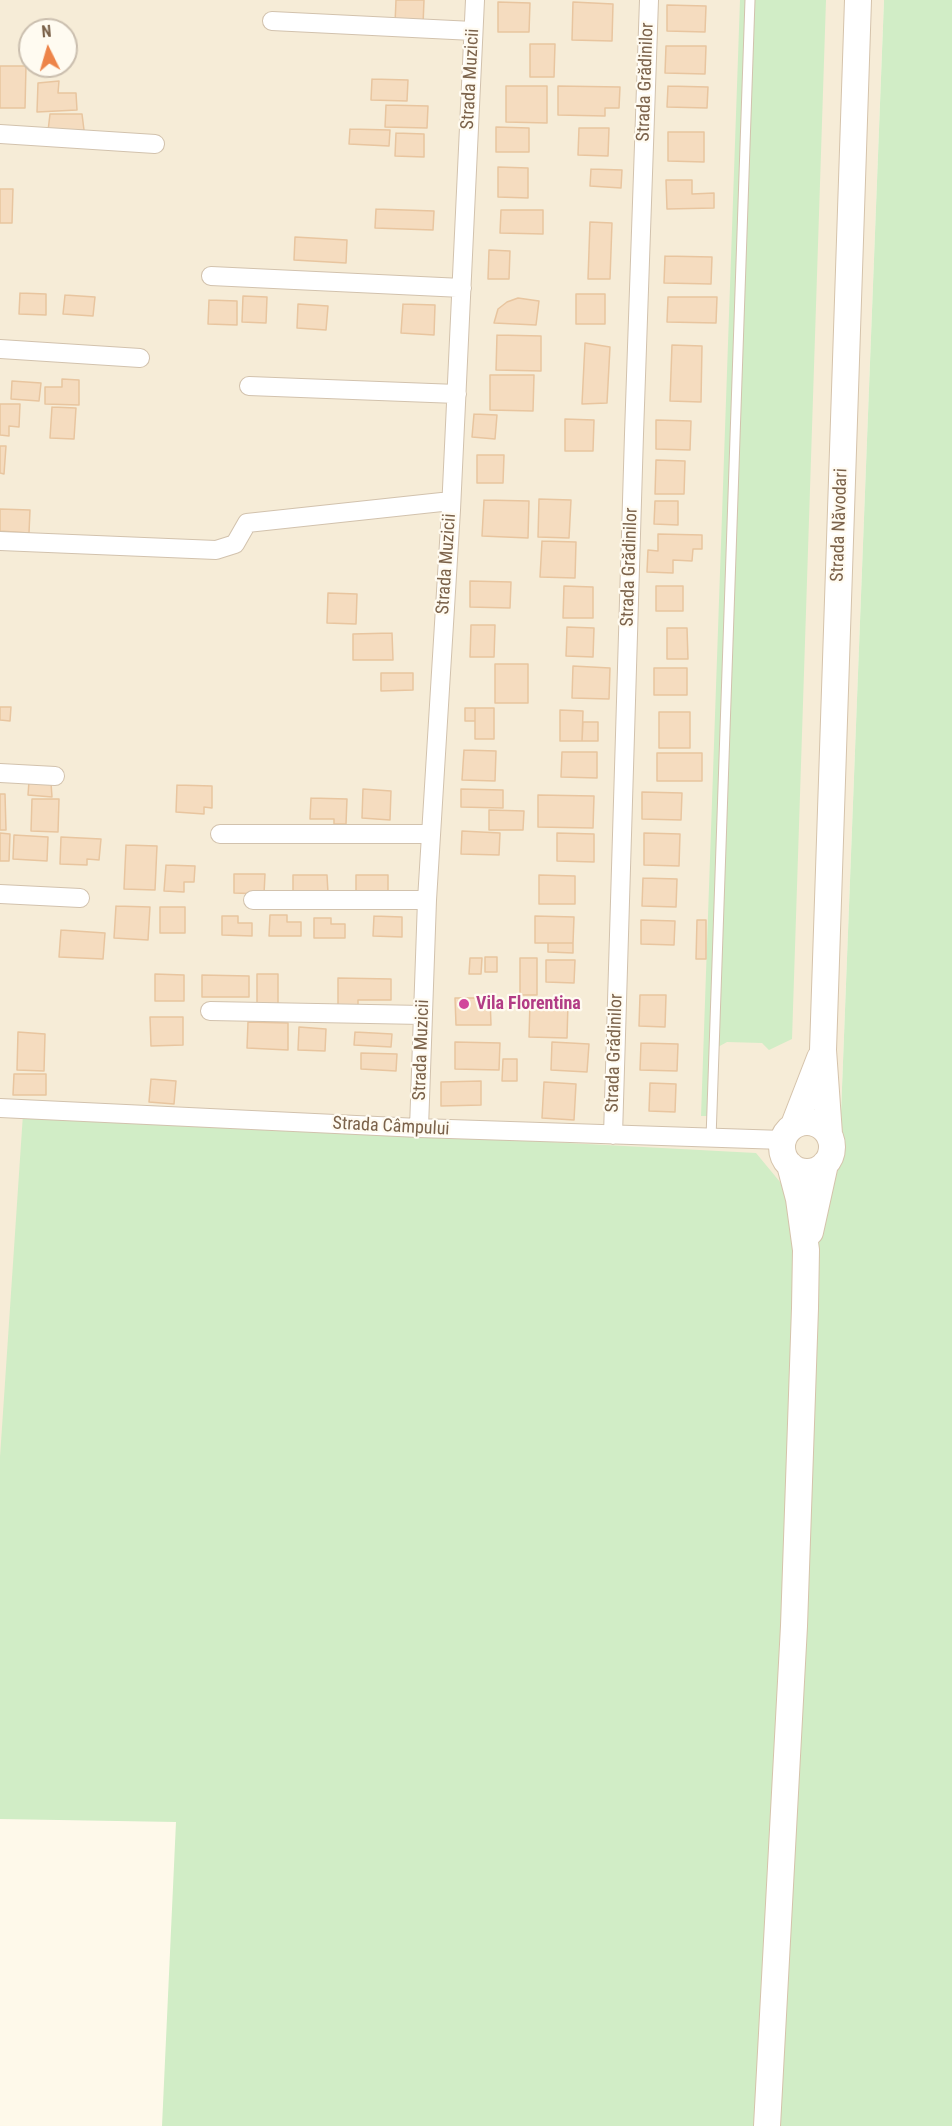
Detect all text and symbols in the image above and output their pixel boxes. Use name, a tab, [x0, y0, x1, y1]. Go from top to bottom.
north arrow	[18, 18, 78, 78]
text: N	[41, 22, 52, 41]
street label: Strada Grădinilor	[633, 22, 659, 142]
street label: Strada Muzicii	[458, 28, 484, 130]
street label: Strada Năvodari	[827, 468, 853, 582]
street label: Strada Grădinilor	[617, 507, 643, 627]
street label: Strada Muzicii	[433, 513, 461, 615]
place label: Vila Florentina	[476, 993, 581, 1015]
street label: Strada Grădinilor	[602, 993, 628, 1113]
marker: Vila Florentina	[457, 997, 471, 1011]
street label: Strada Muzicii	[409, 999, 435, 1101]
street label: Strada Câmpului	[332, 1113, 450, 1141]

